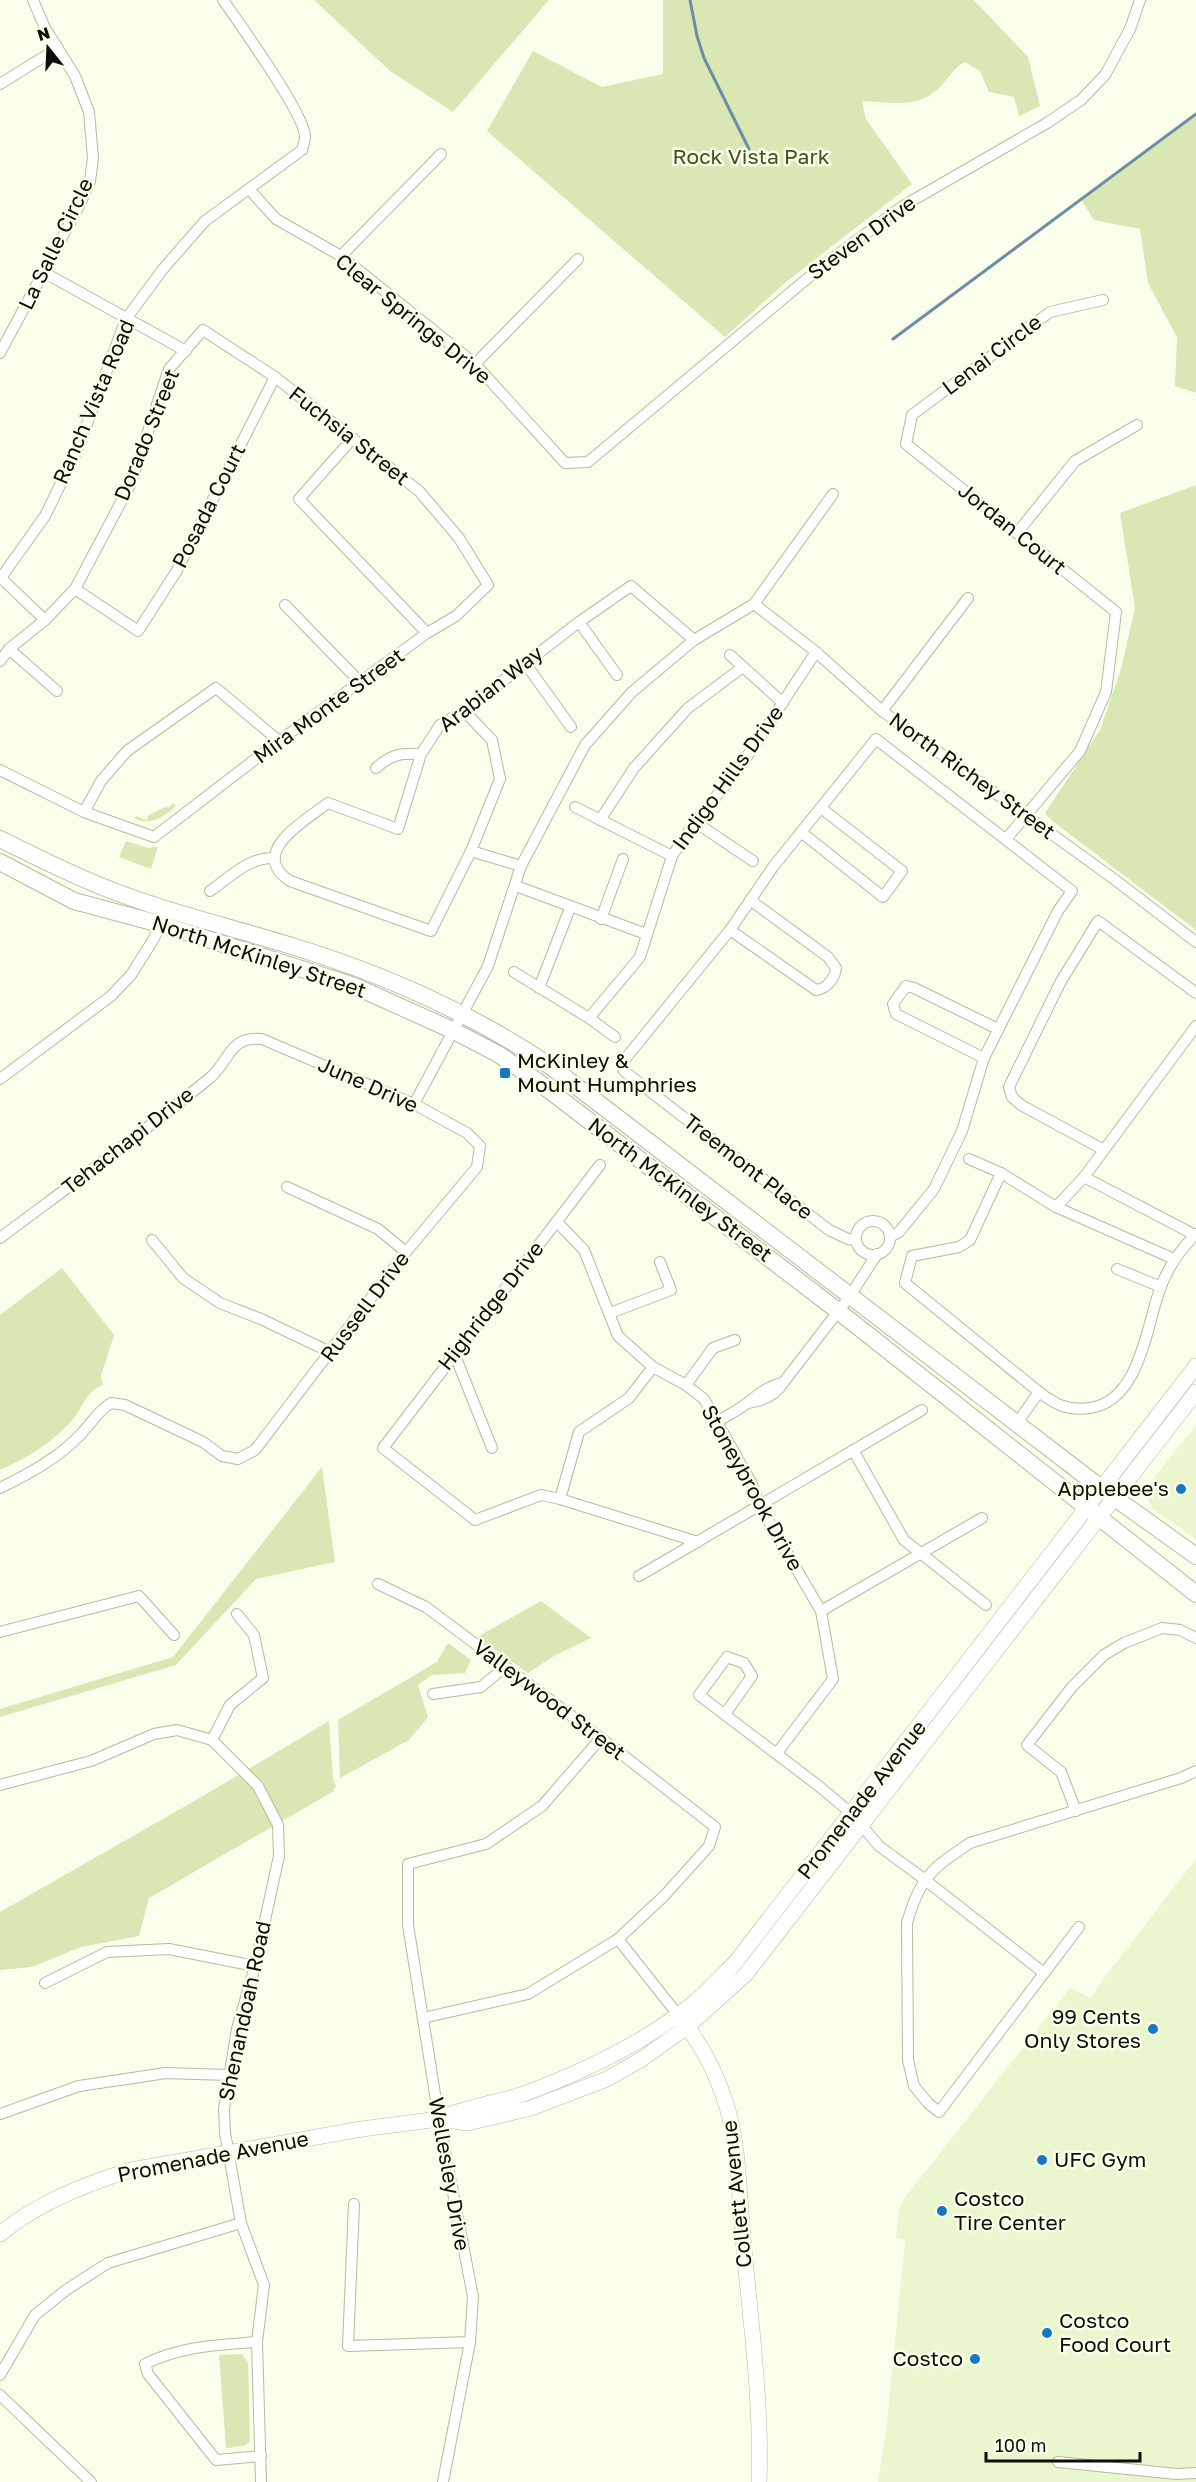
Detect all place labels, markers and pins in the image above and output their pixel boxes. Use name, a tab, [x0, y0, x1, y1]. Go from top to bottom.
place label: McKinley & Mount Humphries	[517, 1047, 697, 1097]
marker: McKinley & Mount Humphries	[498, 1066, 512, 1080]
place label: Applebee's	[1058, 1475, 1169, 1501]
marker: Applebee's	[1174, 1482, 1188, 1496]
place label: 99 Cents Only Stores	[1024, 2003, 1141, 2053]
marker: 99 Cents Only Stores	[1146, 2022, 1160, 2036]
place label: UFC Gym	[1054, 2146, 1146, 2172]
marker: UFC Gym	[1035, 2153, 1049, 2167]
place label: Costco Tire Center	[954, 2185, 1066, 2235]
marker: Costco Tire Center	[935, 2204, 949, 2218]
place label: Costco Food Court	[1059, 2307, 1171, 2357]
marker: Costco Food Court	[1040, 2326, 1054, 2340]
place label: Costco	[893, 2345, 963, 2371]
marker: Costco	[968, 2352, 982, 2366]

